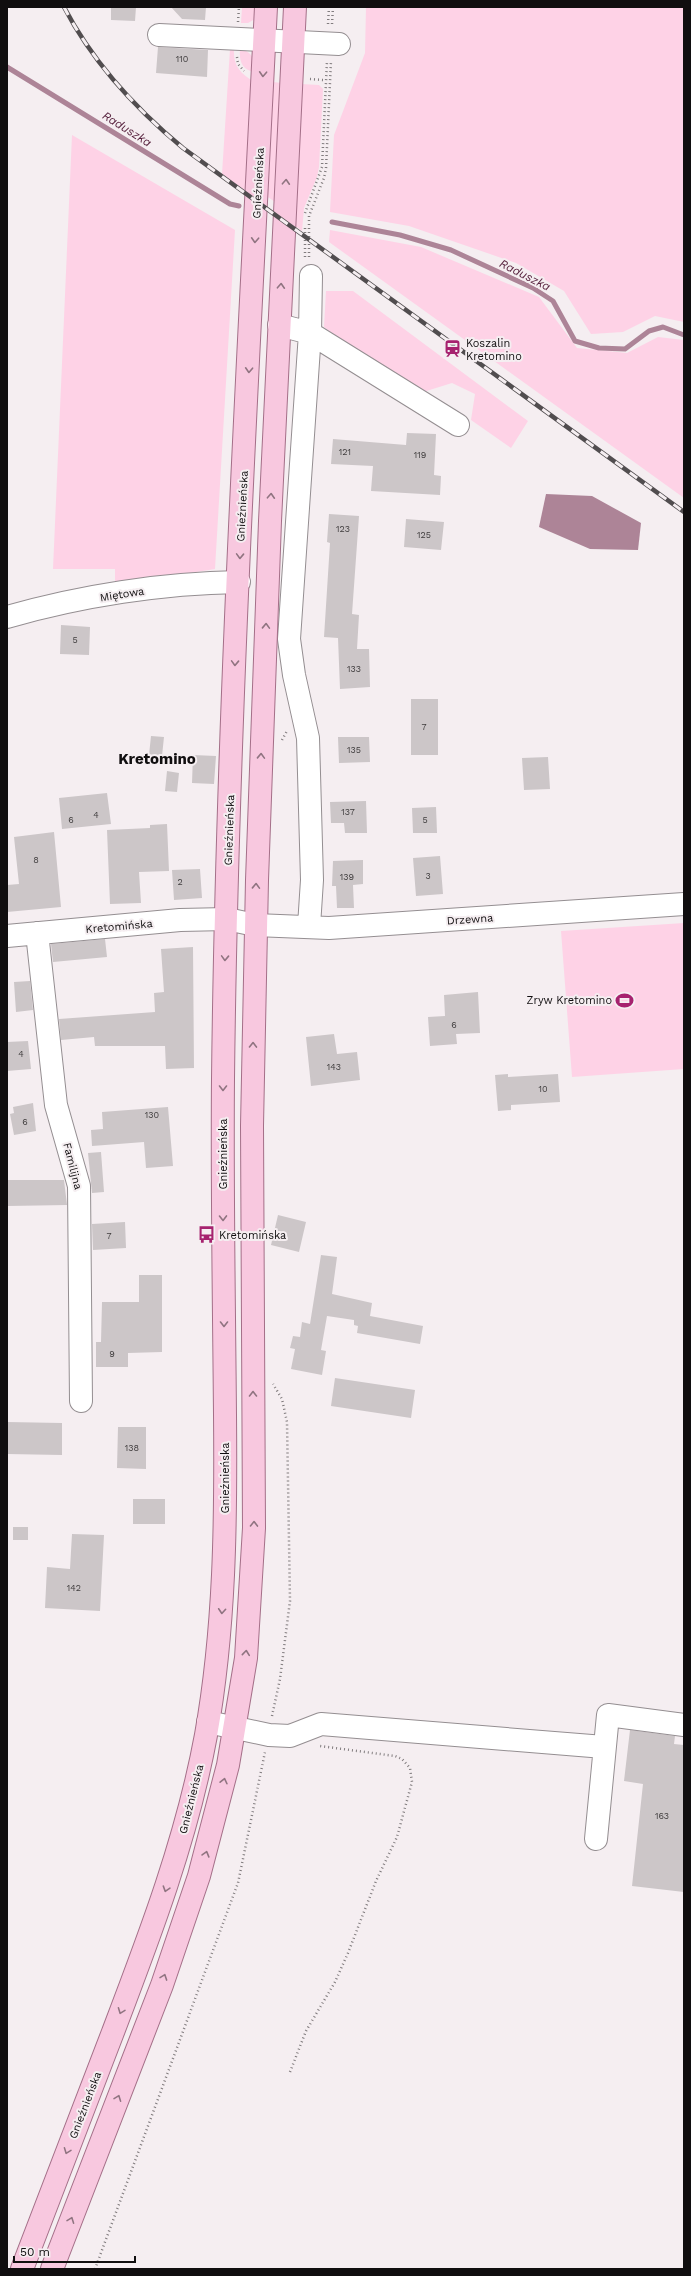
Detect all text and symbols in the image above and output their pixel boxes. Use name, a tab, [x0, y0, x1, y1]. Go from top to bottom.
house number: 110	[176, 54, 189, 64]
one-way arrow	[259, 71, 267, 77]
water label: Raduszka	[100, 108, 155, 150]
street label: Gnieźnieńska	[250, 147, 267, 219]
one-way arrow	[282, 179, 291, 185]
one-way arrow	[251, 237, 259, 243]
water label: Raduszka	[497, 256, 553, 294]
one-way arrow	[277, 283, 286, 289]
place label: Koszalin Kretomino	[466, 337, 522, 363]
station icon: Koszalin Kretomino	[443, 339, 463, 359]
one-way arrow	[244, 367, 253, 373]
house number: 121	[339, 447, 351, 457]
house number: 119	[414, 450, 426, 460]
street label: Gnieźnieńska	[234, 470, 251, 542]
one-way arrow	[266, 493, 275, 499]
house number: 123	[336, 524, 350, 534]
house number: 125	[417, 530, 431, 540]
one-way arrow	[235, 553, 244, 559]
street label: Miętowa	[99, 585, 145, 604]
one-way arrow	[261, 623, 270, 629]
house number: 5	[72, 635, 78, 645]
one-way arrow	[231, 660, 240, 666]
house number: 133	[347, 664, 361, 674]
house number: 7	[421, 722, 427, 732]
house number: 135	[347, 745, 361, 755]
district label: Kretomino	[118, 750, 196, 768]
one-way arrow	[257, 753, 265, 759]
street label: Gnieźnieńska	[222, 794, 237, 866]
house number: 137	[341, 807, 355, 817]
house number: 4	[93, 810, 99, 820]
house number: 6	[68, 815, 74, 825]
house number: 5	[422, 815, 428, 825]
house number: 8	[33, 855, 39, 865]
house number: 3	[425, 871, 431, 881]
house number: 139	[340, 872, 354, 882]
house number: 2	[177, 877, 183, 887]
one-way arrow	[252, 883, 261, 889]
street label: Drzewna	[446, 911, 494, 928]
street label: Kretomińska	[85, 917, 153, 936]
one-way arrow	[221, 955, 230, 961]
sports icon: Zryw Kretomino	[615, 990, 635, 1010]
place label: Zryw Kretomino	[527, 994, 612, 1007]
house number: 6	[451, 1020, 457, 1030]
one-way arrow	[248, 1042, 257, 1048]
house number: 4	[18, 1049, 24, 1059]
house number: 143	[327, 1062, 341, 1072]
house number: 10	[538, 1084, 548, 1094]
one-way arrow	[219, 1085, 227, 1091]
house number: 130	[145, 1110, 160, 1120]
house number: 6	[22, 1117, 28, 1127]
street label: Gnieźnieńska	[217, 1119, 230, 1189]
street label: Familijna	[60, 1141, 85, 1191]
one-way arrow	[219, 1215, 227, 1221]
bus stop icon: Kretomińska	[196, 1225, 216, 1245]
place label: Kretomińska	[219, 1229, 286, 1242]
house number: 7	[106, 1231, 112, 1241]
one-way arrow	[220, 1321, 228, 1327]
house number: 9	[109, 1349, 115, 1359]
one-way arrow	[249, 1391, 258, 1397]
house number: 138	[125, 1443, 139, 1453]
street label: Gnieźnieńska	[219, 1443, 232, 1513]
one-way arrow	[250, 1521, 258, 1527]
house number: 142	[67, 1583, 81, 1593]
one-way arrow	[217, 1608, 226, 1614]
one-way arrow	[241, 1650, 250, 1656]
street label: Gnieźnieńska	[177, 1763, 206, 1835]
one-way arrow	[220, 1778, 228, 1785]
house number: 163	[655, 1811, 669, 1821]
one-way arrow	[201, 1850, 210, 1857]
one-way arrow	[162, 1886, 170, 1893]
one-way arrow	[160, 1973, 168, 1980]
one-way arrow	[117, 2008, 125, 2015]
street label: Gnieźnieńska	[67, 2070, 104, 2141]
one-way arrow	[113, 2095, 121, 2102]
one-way arrow	[64, 2148, 72, 2155]
one-way arrow	[67, 2216, 75, 2223]
scale bar	[14, 2238, 135, 2264]
text: 50 m	[20, 2245, 50, 2259]

